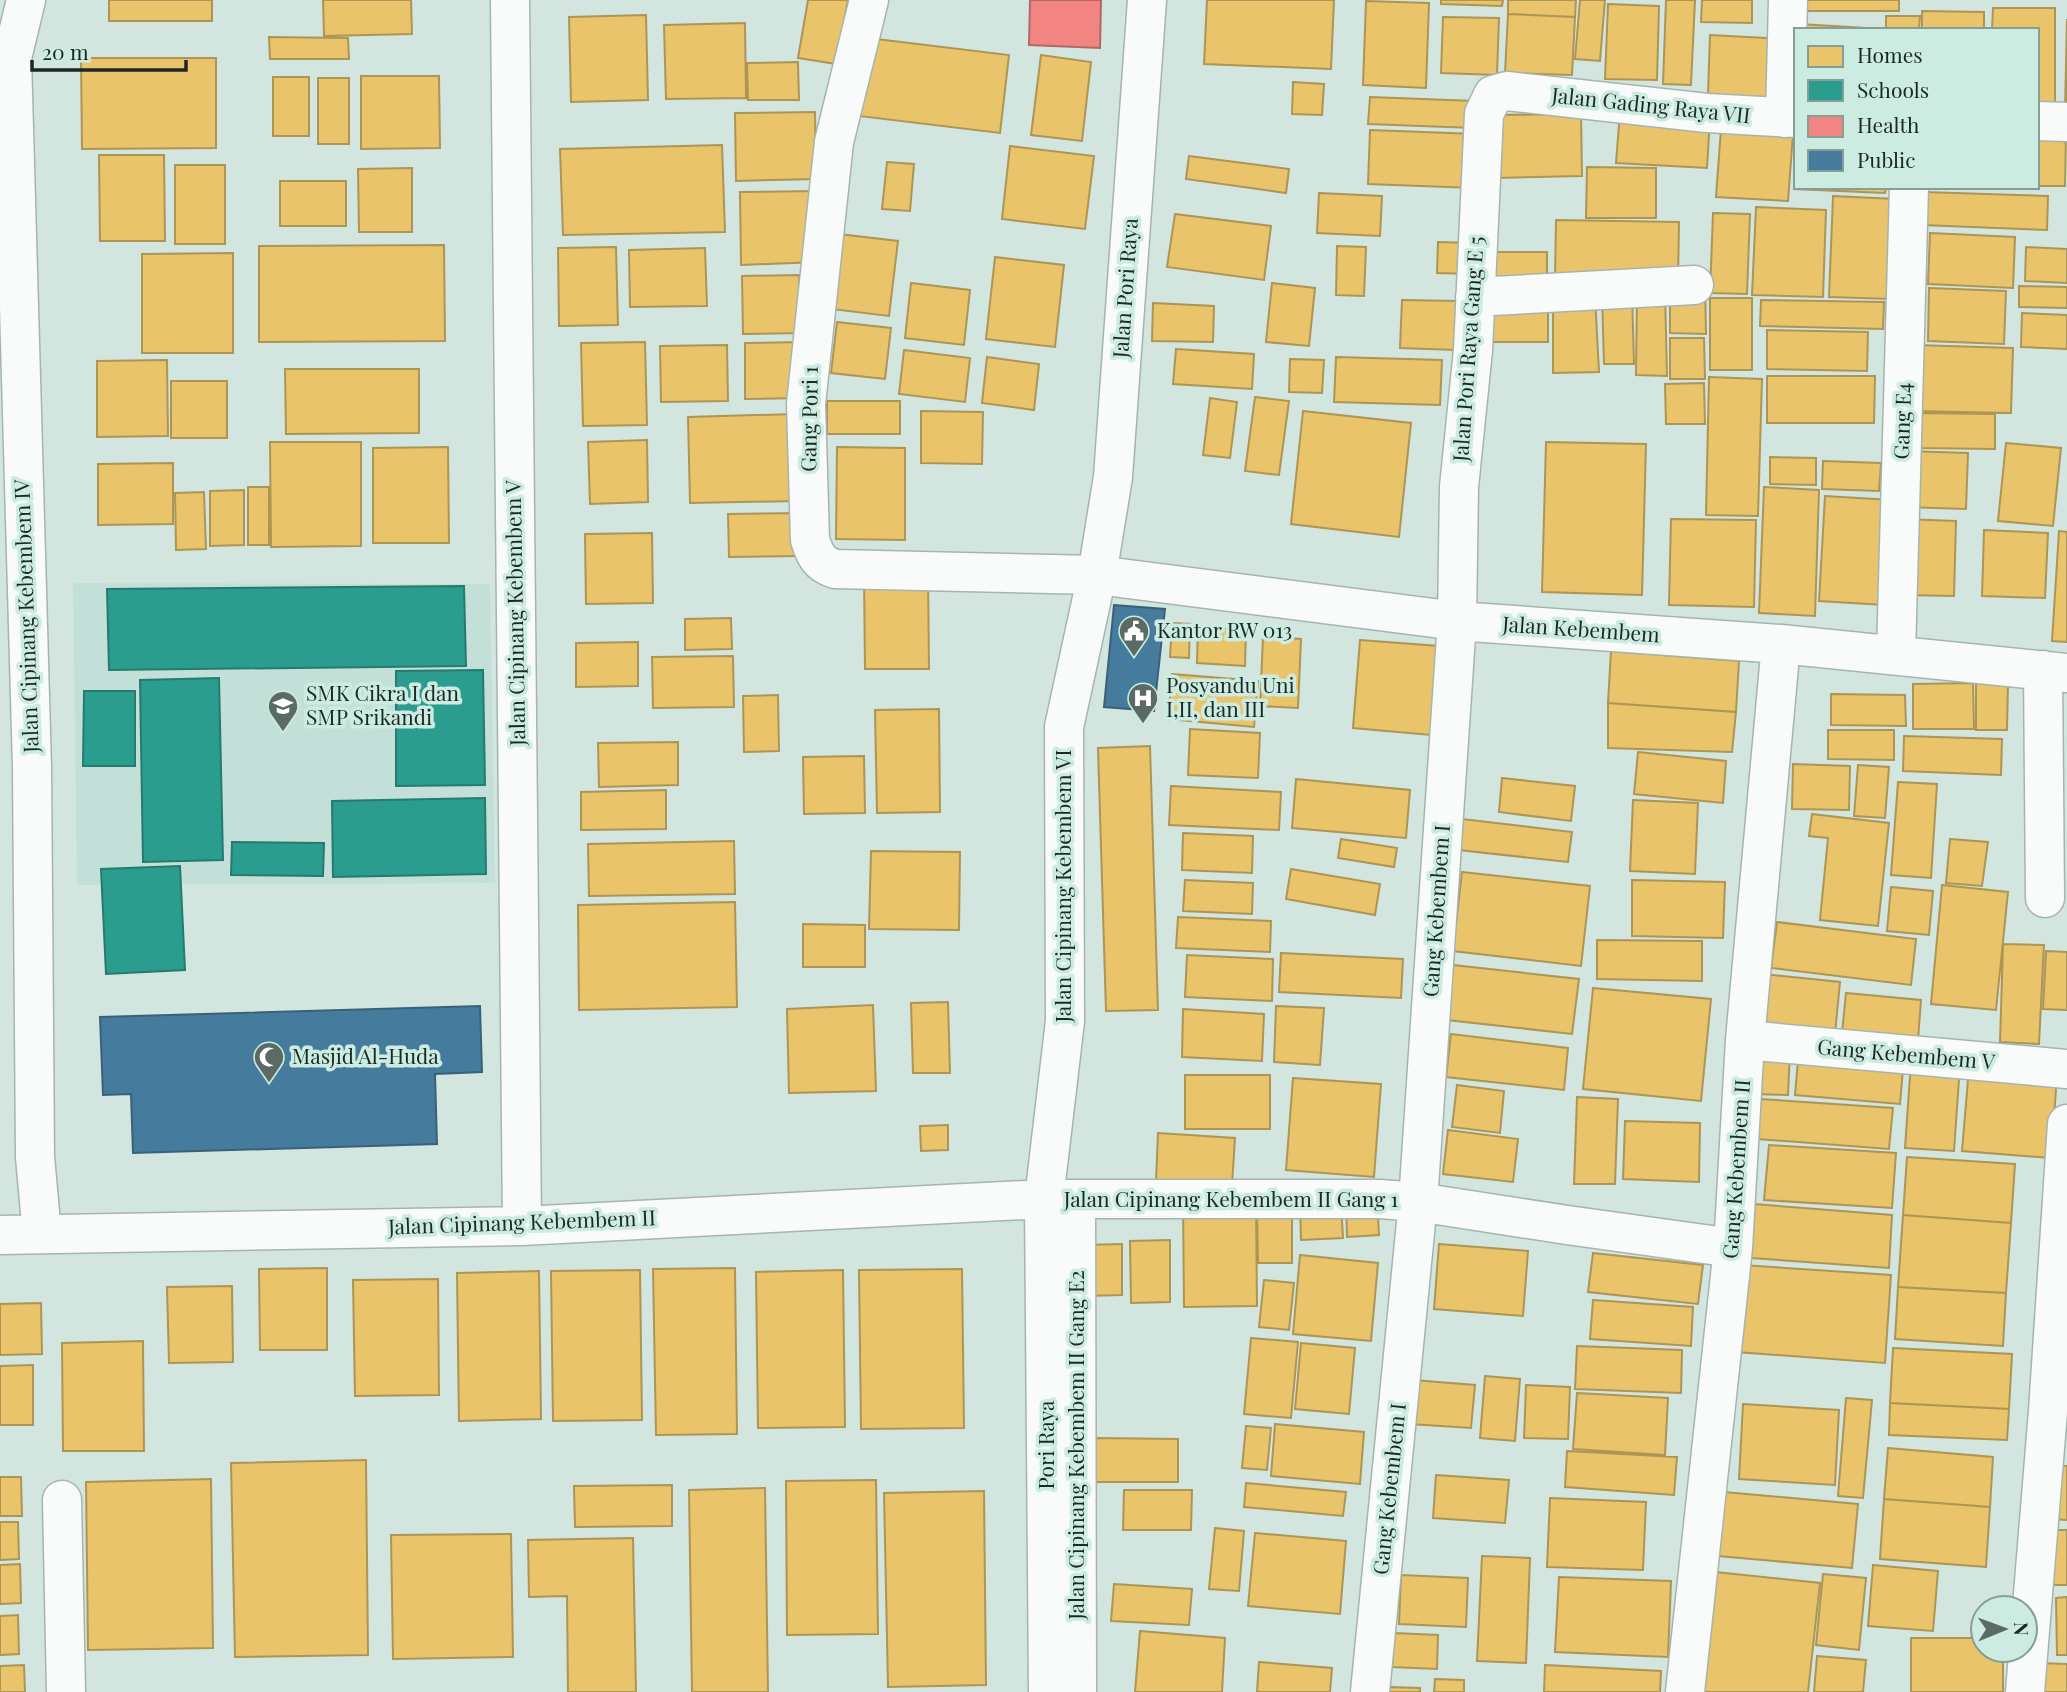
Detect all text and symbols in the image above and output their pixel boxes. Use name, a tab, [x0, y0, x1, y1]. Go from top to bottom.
scale bar	[32, 28, 186, 72]
legend	[1794, 28, 2039, 189]
text: 20 m	[42, 37, 89, 65]
text: Homes	[1857, 40, 1923, 68]
text: Schools	[1857, 75, 1929, 103]
street label: Jalan Gading Raya VII	[1549, 80, 1752, 128]
text: Health	[1857, 110, 1920, 138]
text: Public	[1857, 145, 1915, 173]
street label: Jalan Pori Raya	[1105, 216, 1143, 360]
street label: Jalan Pori Raya Gang E 5	[1445, 235, 1489, 463]
street label: Gang Pori 1	[793, 366, 823, 472]
street label: Gang E4	[1886, 382, 1916, 460]
street label: Jalan Cipinang Kebembem IV	[6, 478, 44, 754]
street label: Jalan Cipinang Kebembem V	[498, 479, 530, 747]
street label: Jalan Kebembem	[1501, 608, 1661, 647]
public building icon: Kantor RW 013	[1117, 614, 1151, 658]
place label: Kantor RW 013	[1157, 615, 1292, 643]
place label: Posyandu Uni I,II, dan III	[1166, 670, 1295, 722]
place label: SMK Cikra I dan SMP Srikandi	[306, 678, 460, 730]
hospital icon: Posyandu Uni I,II, dan III	[1126, 681, 1160, 725]
school or university icon: SMK Cikra I dan SMP Srikandi	[266, 689, 300, 733]
street label: Jalan Cipinang Kebembem VI	[1048, 749, 1076, 1024]
street label: Gang Kebembem I	[1415, 824, 1455, 998]
street label: Gang Kebembem V	[1816, 1031, 1997, 1075]
mosque icon: Masjid Al-Huda	[252, 1040, 286, 1084]
place label: Masjid Al-Huda	[292, 1041, 439, 1069]
street label: Gang Kebembem II	[1715, 1078, 1755, 1260]
street label: Jalan Cipinang Kebembem II Gang 1	[1063, 1184, 1398, 1212]
street label: Jalan Cipinang Kebembem II	[387, 1202, 656, 1240]
street label: Jalan Cipinang Kebembem II Gang E2	[1061, 1270, 1089, 1621]
street label: Pori Raya	[1031, 1400, 1059, 1490]
street label: Gang Kebembem I	[1365, 1401, 1411, 1576]
north arrow	[1969, 1594, 2039, 1664]
text: N	[2009, 1622, 2035, 1636]

